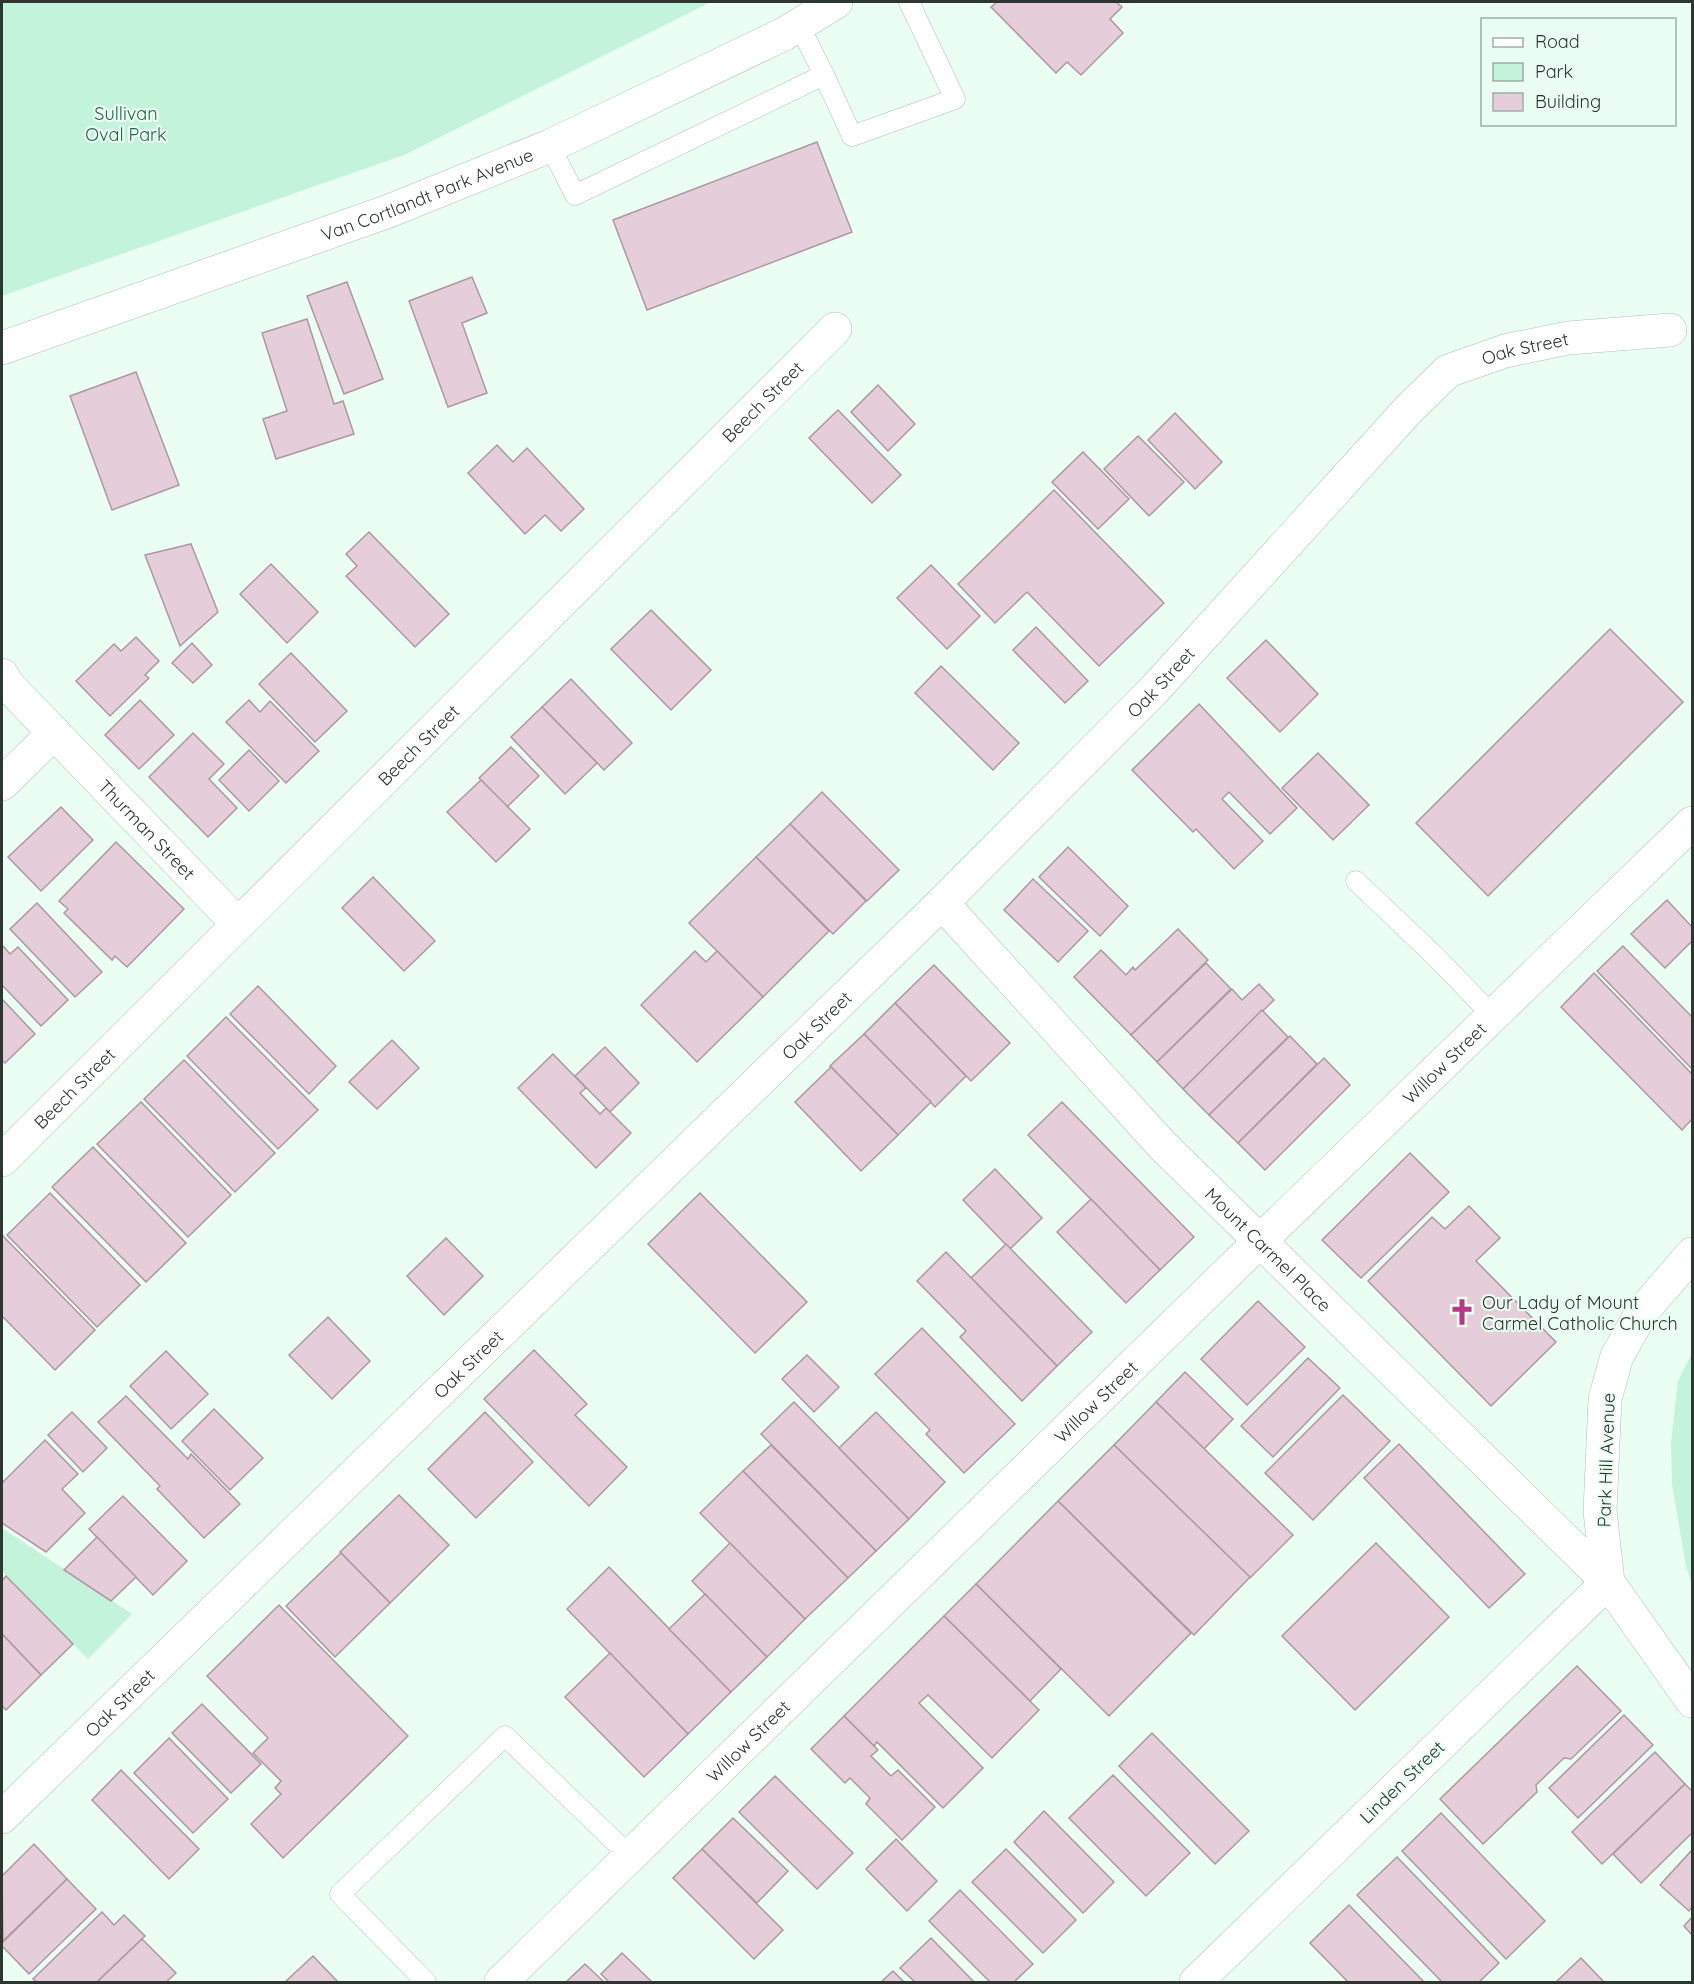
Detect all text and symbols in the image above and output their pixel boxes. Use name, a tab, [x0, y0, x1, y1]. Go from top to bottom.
legend	[1481, 18, 1676, 126]
text: Road	[1535, 30, 1580, 53]
text: Park	[1535, 60, 1573, 83]
text: Building	[1535, 90, 1601, 113]
park label: Sullivan Oval Park	[85, 102, 167, 146]
street label: Van Cortlandt Park Avenue	[318, 143, 536, 246]
street label: Oak Street	[1478, 327, 1570, 370]
street label: Beech Street	[717, 356, 808, 447]
street label: Oak Street	[1122, 642, 1199, 722]
street label: Beech Street	[373, 699, 464, 790]
street label: Thurman Street	[93, 774, 200, 884]
street label: Oak Street	[777, 986, 856, 1064]
street label: Willow Street	[1397, 1017, 1491, 1109]
street label: Beech Street	[29, 1042, 120, 1133]
street label: Mount Carmel Place	[1200, 1182, 1336, 1316]
place label: Our Lady of Mount Carmel Catholic Church	[1482, 1291, 1678, 1335]
church icon: Our Lady of Mount Carmel Catholic Church	[1447, 1297, 1477, 1327]
street label: Oak Street	[428, 1325, 508, 1403]
street label: Willow Street	[1049, 1356, 1142, 1447]
street label: Park Hill Avenue	[1592, 1392, 1620, 1528]
street label: Oak Street	[80, 1664, 159, 1742]
street label: Willow Street	[701, 1695, 795, 1787]
street label: Linden Street	[1355, 1736, 1449, 1828]

